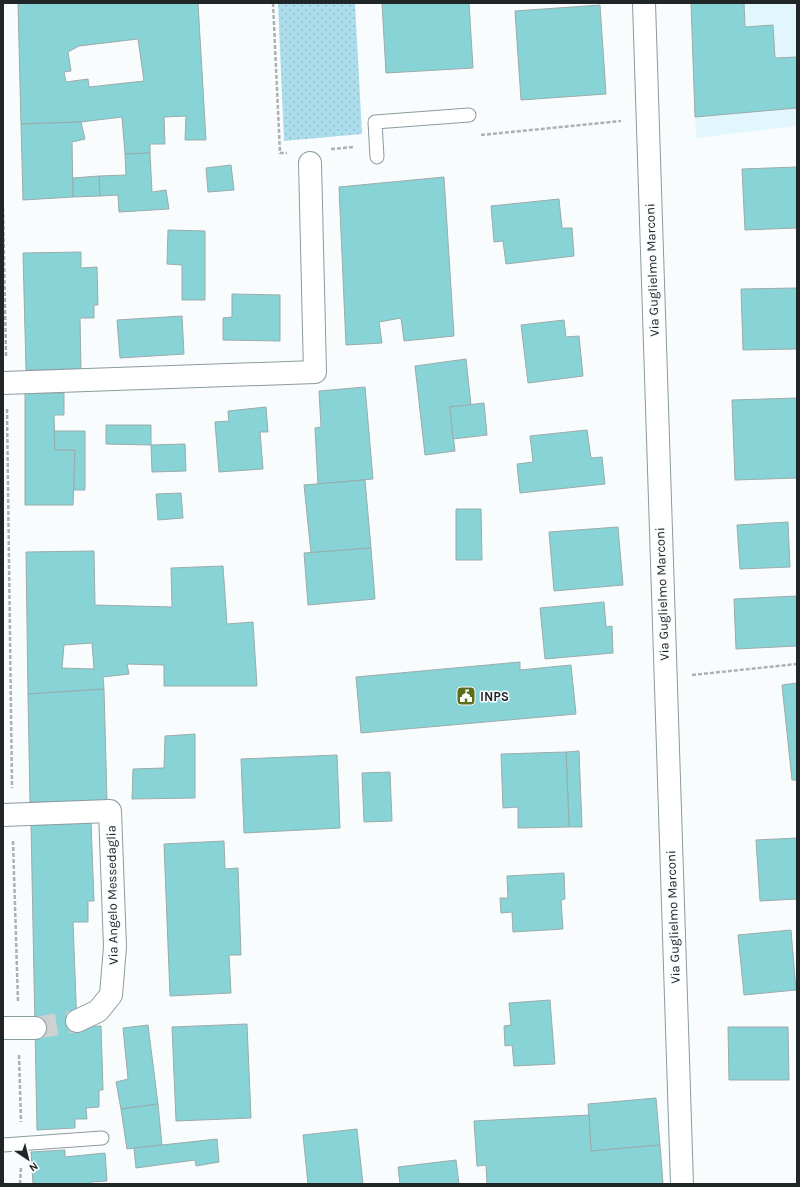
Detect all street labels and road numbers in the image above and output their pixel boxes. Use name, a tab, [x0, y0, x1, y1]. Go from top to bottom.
street label: Via Guglielmo Marconi	[642, 203, 662, 337]
street label: Via Guglielmo Marconi	[652, 527, 672, 661]
street label: Via Angelo Messedaglia	[103, 825, 121, 965]
street label: Via Guglielmo Marconi	[663, 850, 683, 984]

